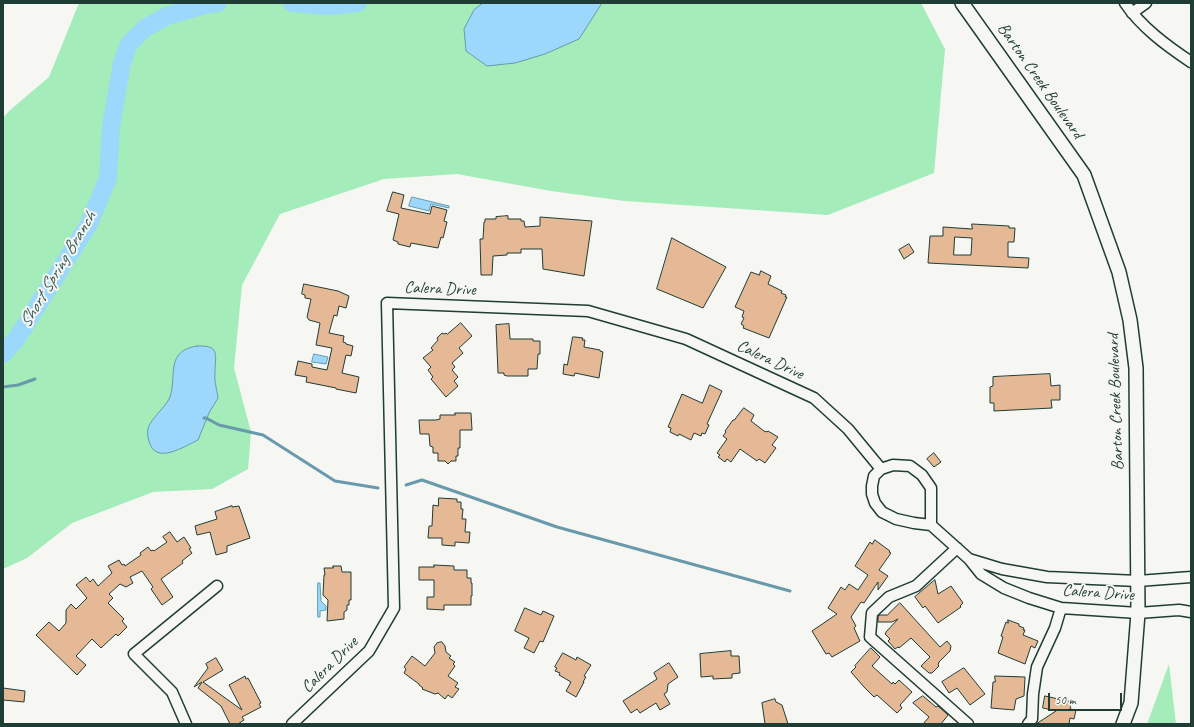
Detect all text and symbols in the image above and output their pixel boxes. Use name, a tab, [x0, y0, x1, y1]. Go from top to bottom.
street label: Barton Creek Boulevard	[992, 19, 1088, 143]
water label: Short Spring Branch	[15, 208, 101, 332]
street label: Calera Drive	[404, 278, 476, 300]
street label: Barton Creek Boulevard	[1103, 333, 1129, 471]
street label: Calera Drive	[733, 336, 807, 384]
street label: Calera Drive	[1062, 580, 1134, 606]
street label: Calera Drive	[297, 632, 363, 698]
scale bar	[1050, 685, 1124, 711]
text: 50 m	[1055, 692, 1075, 708]

